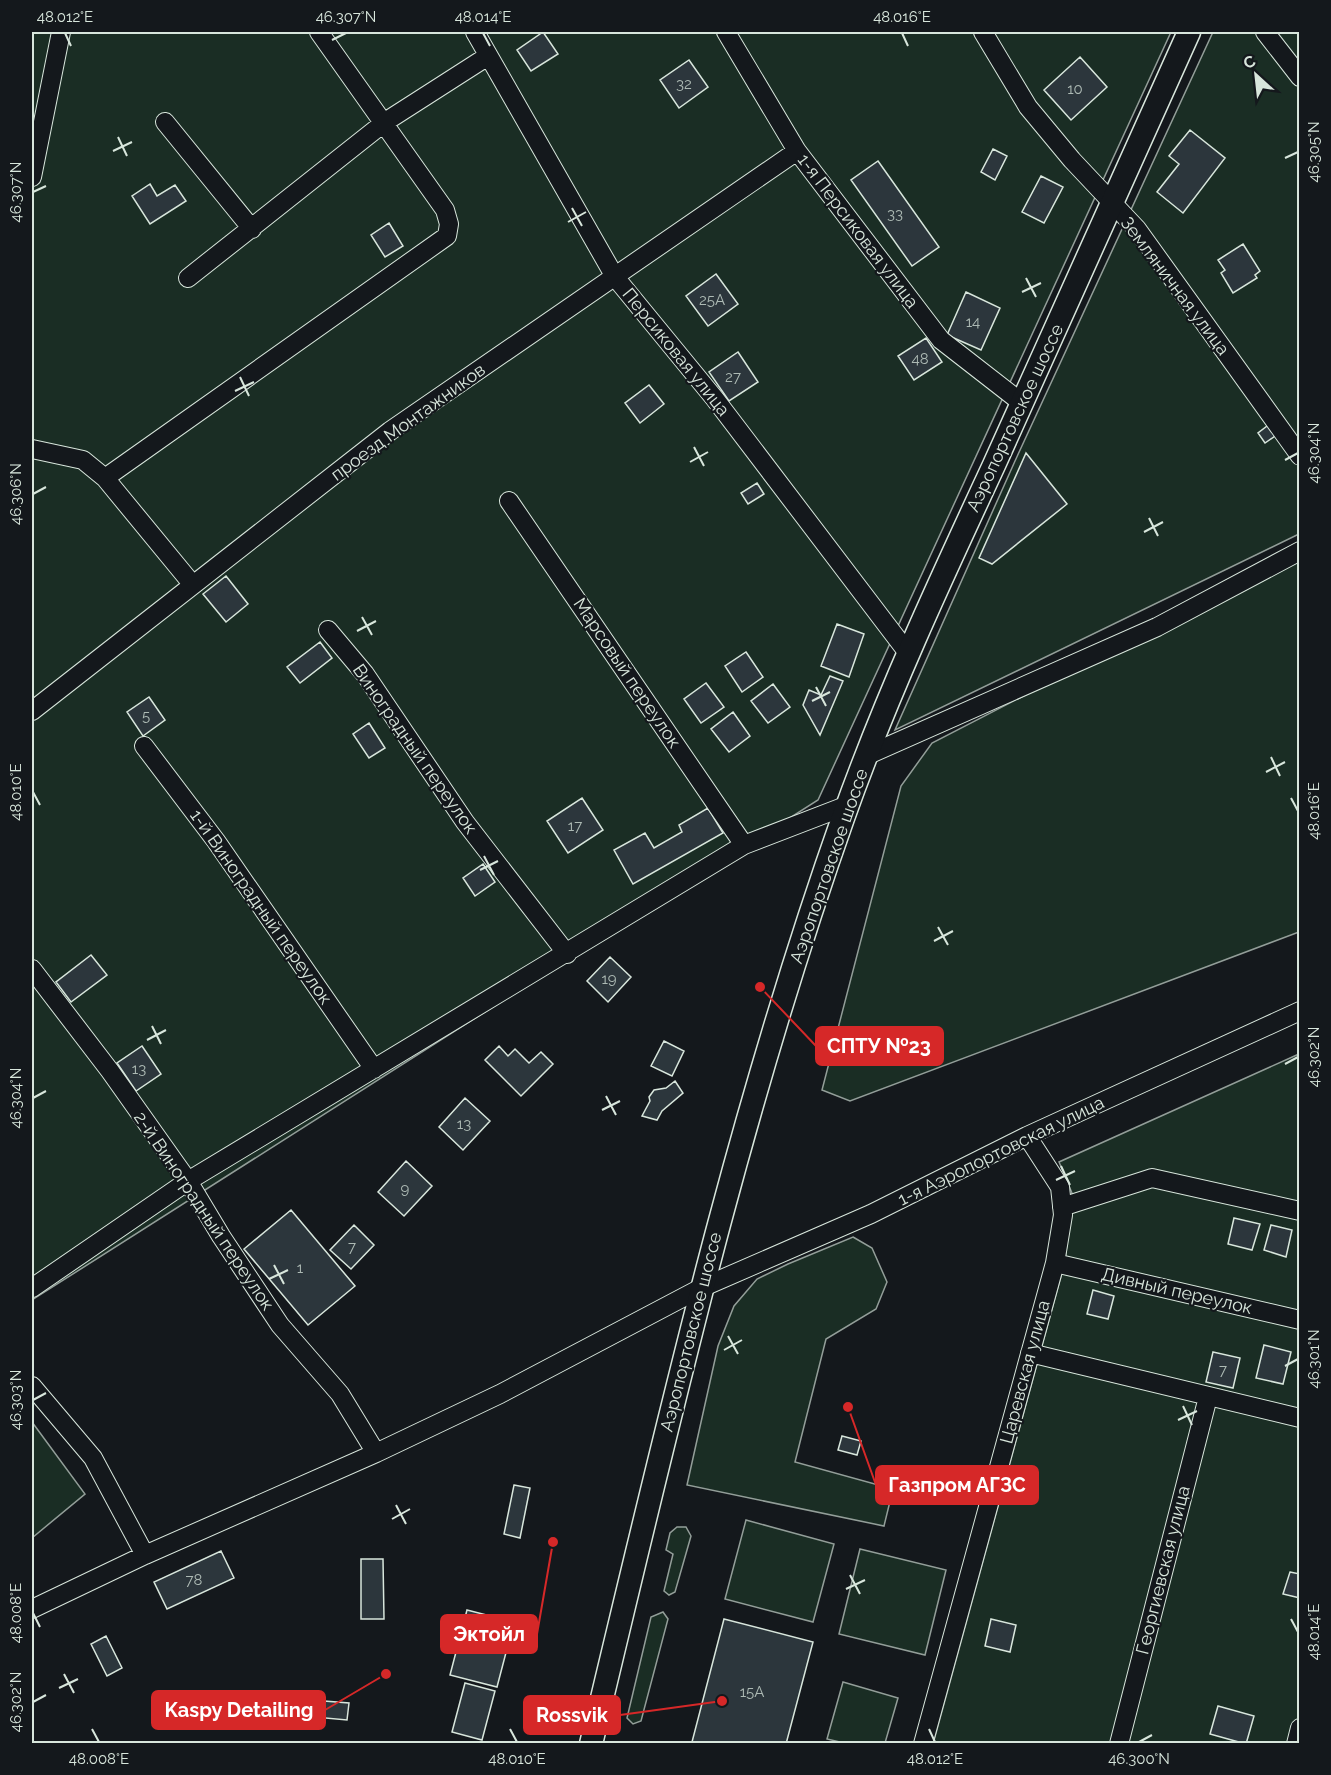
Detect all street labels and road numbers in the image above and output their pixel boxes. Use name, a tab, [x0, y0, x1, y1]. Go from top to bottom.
street label: 1-я Персиковая улица	[794, 150, 923, 312]
street label: Земляничная улица	[1117, 212, 1234, 359]
street label: Персиковая улица	[618, 284, 734, 420]
street label: Аэропортовское шоссе	[962, 320, 1068, 515]
street label: проезд Монтажников	[326, 359, 489, 485]
street label: Марсовый переулок	[569, 594, 685, 752]
street label: Виноградный переулок	[349, 660, 482, 838]
street label: Аэропортовское шоссе	[785, 765, 872, 966]
street label: 1-й Виноградный переулок	[186, 805, 337, 1008]
street label: 1-я Аэропортовская улица	[894, 1091, 1107, 1210]
street label: 2-й Виноградный переулок	[130, 1107, 279, 1314]
street label: Аэропортовское шоссе	[656, 1230, 726, 1434]
street label: Дивный переулок	[1100, 1263, 1255, 1318]
street label: Царевская улица	[995, 1298, 1054, 1446]
street label: Георгиевская улица	[1131, 1483, 1194, 1656]

